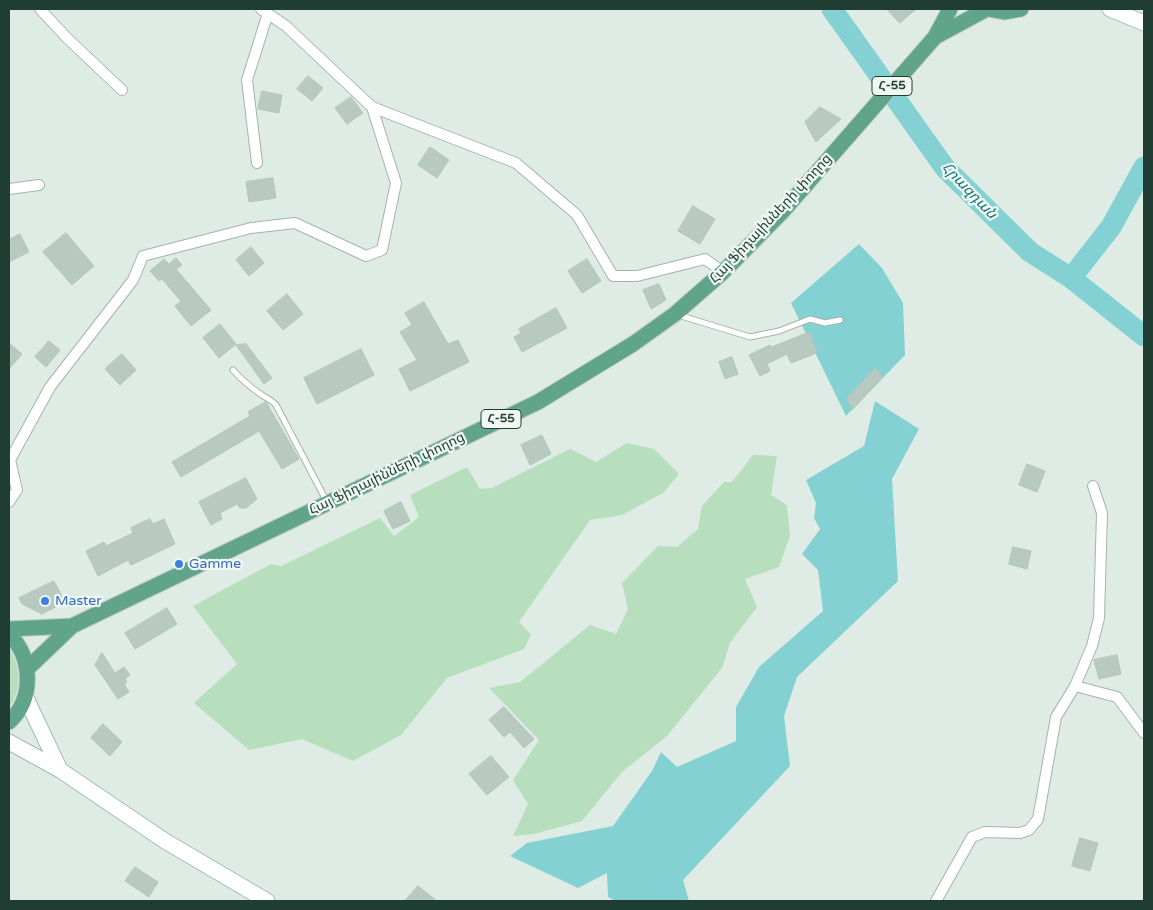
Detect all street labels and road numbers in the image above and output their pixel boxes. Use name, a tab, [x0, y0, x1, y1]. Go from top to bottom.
road number: Հ-55	[872, 76, 912, 95]
street label: Հայ Ֆիդայինների փողոց	[706, 151, 836, 287]
road number: Հ-55	[481, 409, 521, 428]
street label: Հայ Ֆիդայինների փողոց	[306, 429, 468, 519]

